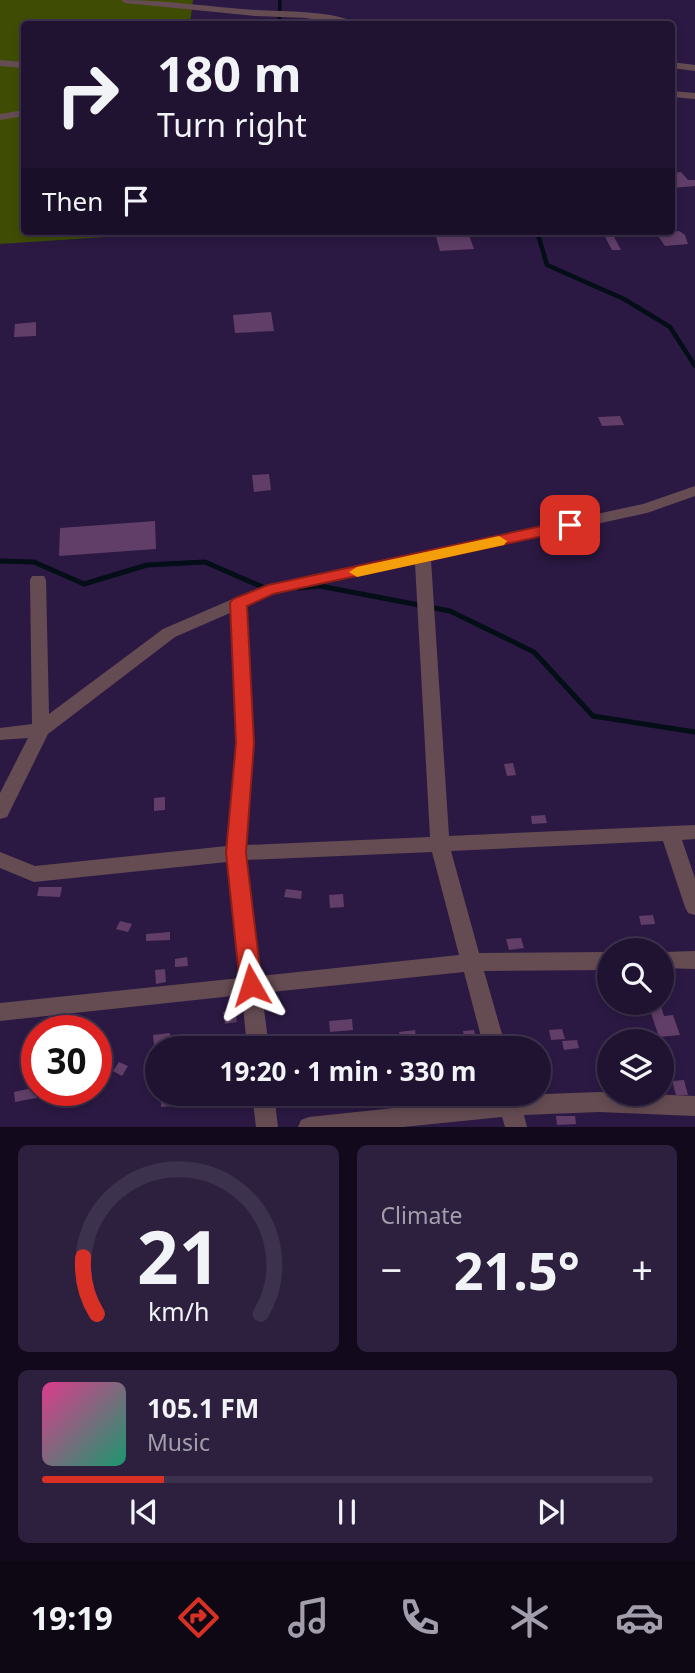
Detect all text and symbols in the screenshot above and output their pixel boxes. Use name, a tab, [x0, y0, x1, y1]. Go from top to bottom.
text: 180 m	[157, 40, 302, 106]
icon: right	[42, 49, 133, 140]
text: Turn right	[157, 103, 307, 146]
icon: arrive	[117, 182, 155, 220]
text: Then	[42, 183, 103, 219]
pin	[540, 495, 600, 555]
icon: arrive	[551, 506, 589, 544]
map controls	[597, 938, 674, 1106]
button: search	[597, 938, 674, 1015]
position arrow	[214, 948, 288, 1022]
speed limit sign: 30	[21, 1015, 112, 1106]
button: layers	[597, 1029, 674, 1106]
text: 19:20 · 1 min · 330 m	[220, 1053, 476, 1089]
text: Climate	[381, 1199, 463, 1231]
text: 21	[137, 1207, 220, 1306]
text: 21.5°	[454, 1234, 580, 1305]
text: −	[381, 1243, 402, 1295]
text: +	[631, 1243, 653, 1295]
text: km/h	[147, 1294, 209, 1328]
text: 105.1 FM	[147, 1390, 259, 1426]
text: Music	[147, 1426, 210, 1458]
icon: previous	[125, 1493, 163, 1531]
icon: pause	[328, 1493, 366, 1531]
icon: next	[532, 1493, 570, 1531]
icon: directions	[174, 1593, 223, 1642]
icon: music	[284, 1593, 333, 1642]
icon: phone	[395, 1593, 444, 1642]
icon: climate	[505, 1593, 554, 1642]
icon: car	[615, 1593, 664, 1642]
text: 19:19	[31, 1596, 113, 1639]

